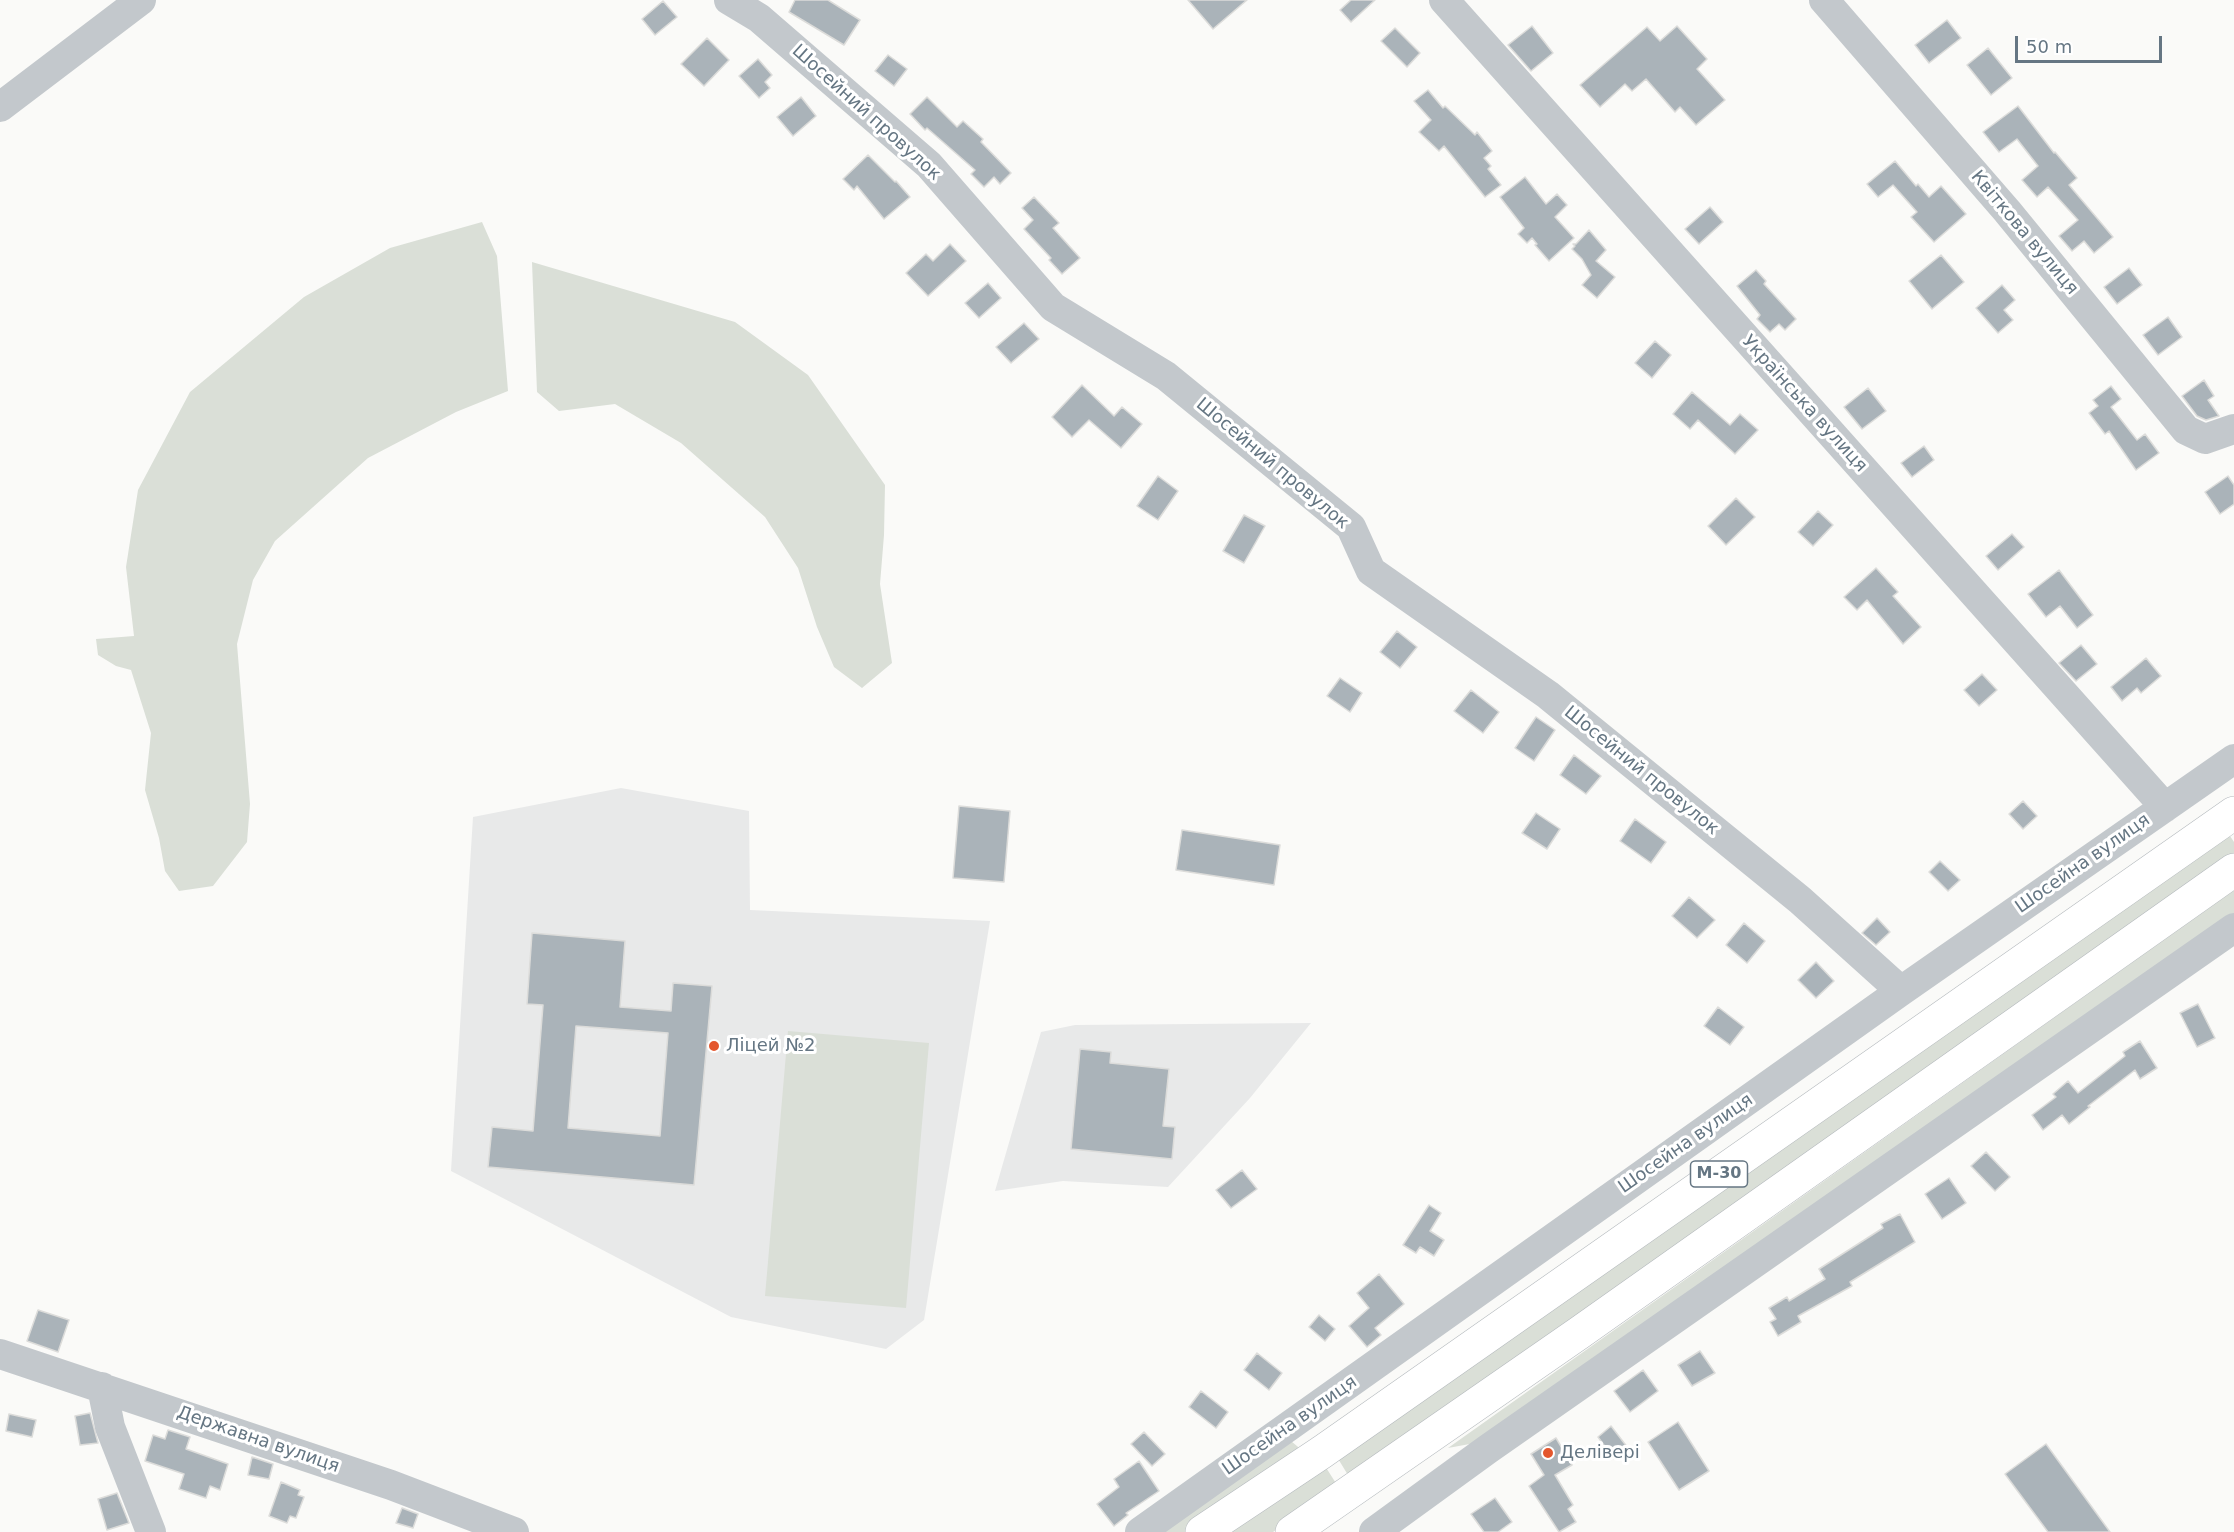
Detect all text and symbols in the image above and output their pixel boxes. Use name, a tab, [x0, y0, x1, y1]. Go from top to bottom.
scale bar	[2018, 24, 2165, 62]
text: 50 m	[2026, 36, 2072, 57]
street label: Шосейний провулок	[787, 41, 945, 185]
street label: Квіткова вулиця	[1966, 166, 2082, 300]
street label: Українська вулиця	[1737, 331, 1871, 477]
street label: Шосейний провулок	[1191, 394, 1353, 534]
street label: Шосейний провулок	[1559, 702, 1723, 840]
street label: Шосейна вулиця	[2012, 810, 2154, 918]
place label: Ліцей №2	[726, 1035, 815, 1057]
marker: Ліцей №2	[707, 1039, 721, 1053]
street label: Шосейна вулиця	[1615, 1090, 1757, 1198]
road number: М-30	[1690, 1161, 1748, 1187]
street label: Шосейна вулиця	[1219, 1372, 1361, 1480]
street label: Державна вулиця	[174, 1402, 342, 1478]
place label: Делівері	[1560, 1442, 1640, 1464]
marker: Делівері	[1541, 1446, 1555, 1460]

